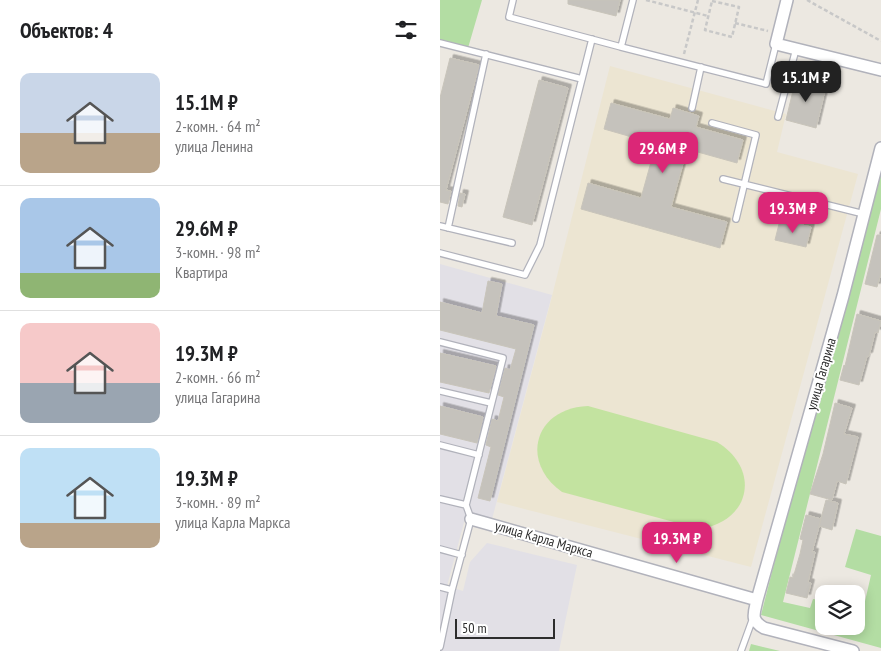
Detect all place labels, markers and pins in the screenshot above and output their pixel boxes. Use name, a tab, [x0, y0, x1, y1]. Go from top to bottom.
pin: 15.1M ₽	[760, 61, 852, 103]
pin: 29.6M ₽	[617, 132, 709, 174]
pin: 19.3M ₽	[747, 192, 839, 234]
pin: 19.3M ₽	[631, 522, 723, 564]

